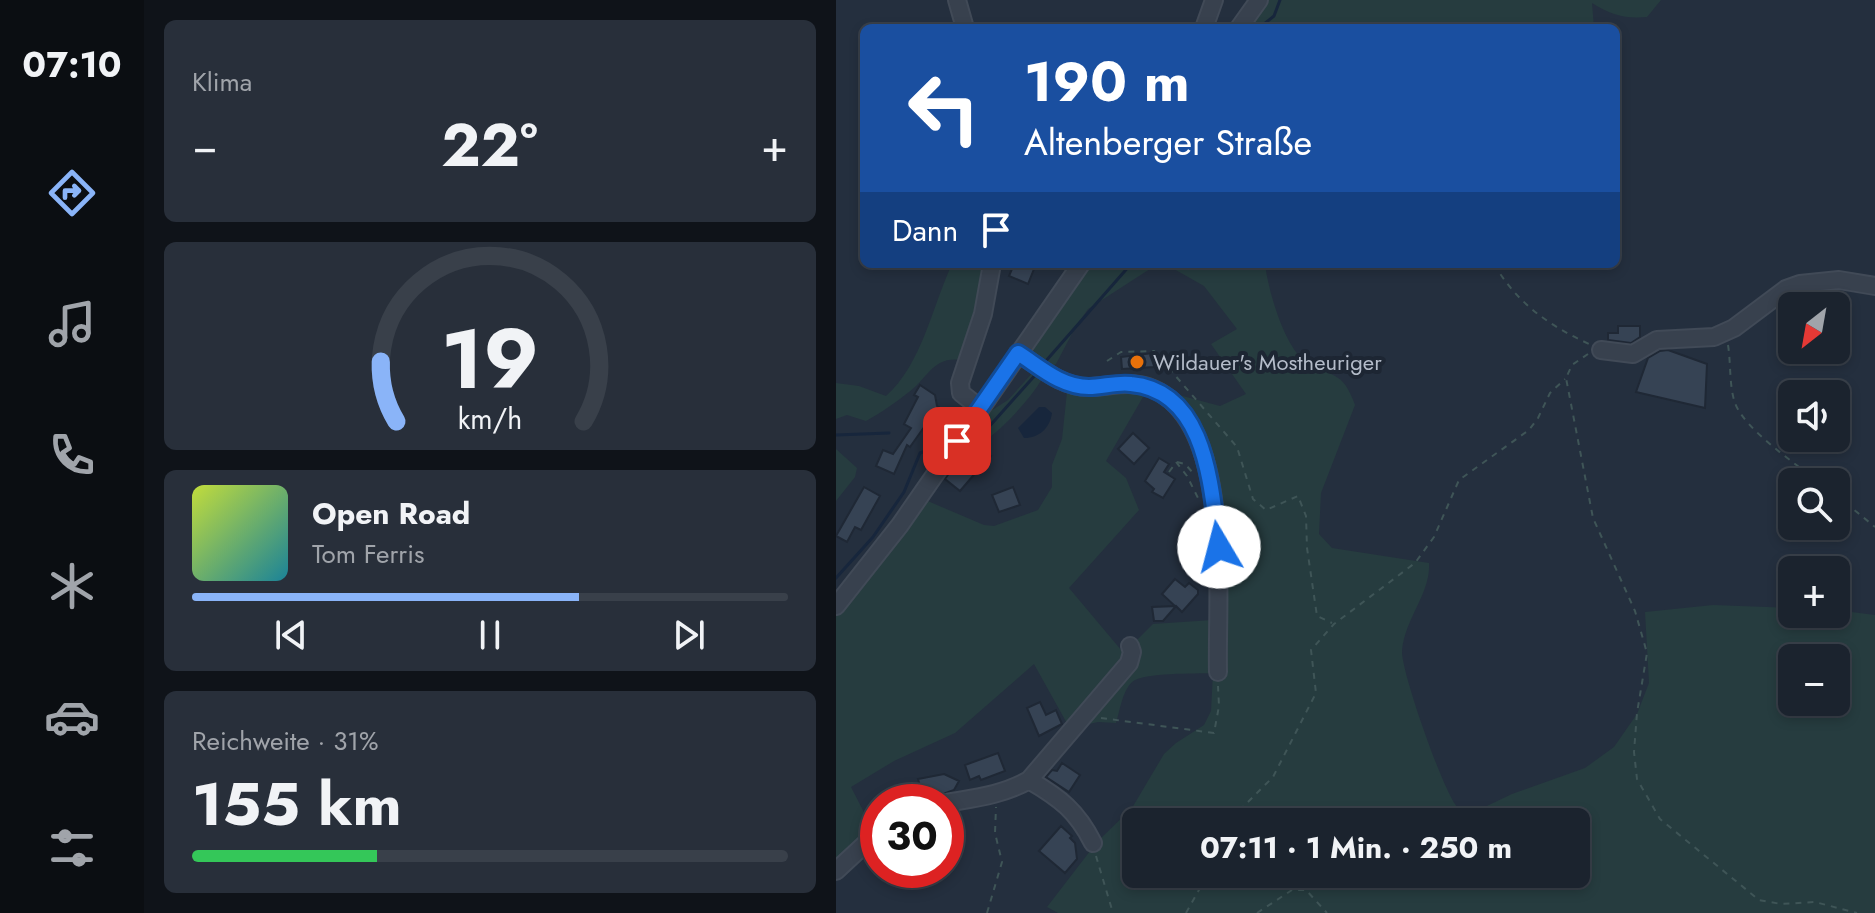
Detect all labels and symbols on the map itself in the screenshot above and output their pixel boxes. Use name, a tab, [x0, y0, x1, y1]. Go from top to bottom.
north arrow	[1778, 292, 1850, 364]
place label: Wildauer's Mostheuriger	[1153, 346, 1382, 378]
marker: Wildauer's Mostheuriger	[1128, 353, 1146, 371]
pin	[923, 407, 991, 475]
position arrow	[1177, 505, 1261, 589]
speed limit sign: 30	[860, 784, 964, 888]

